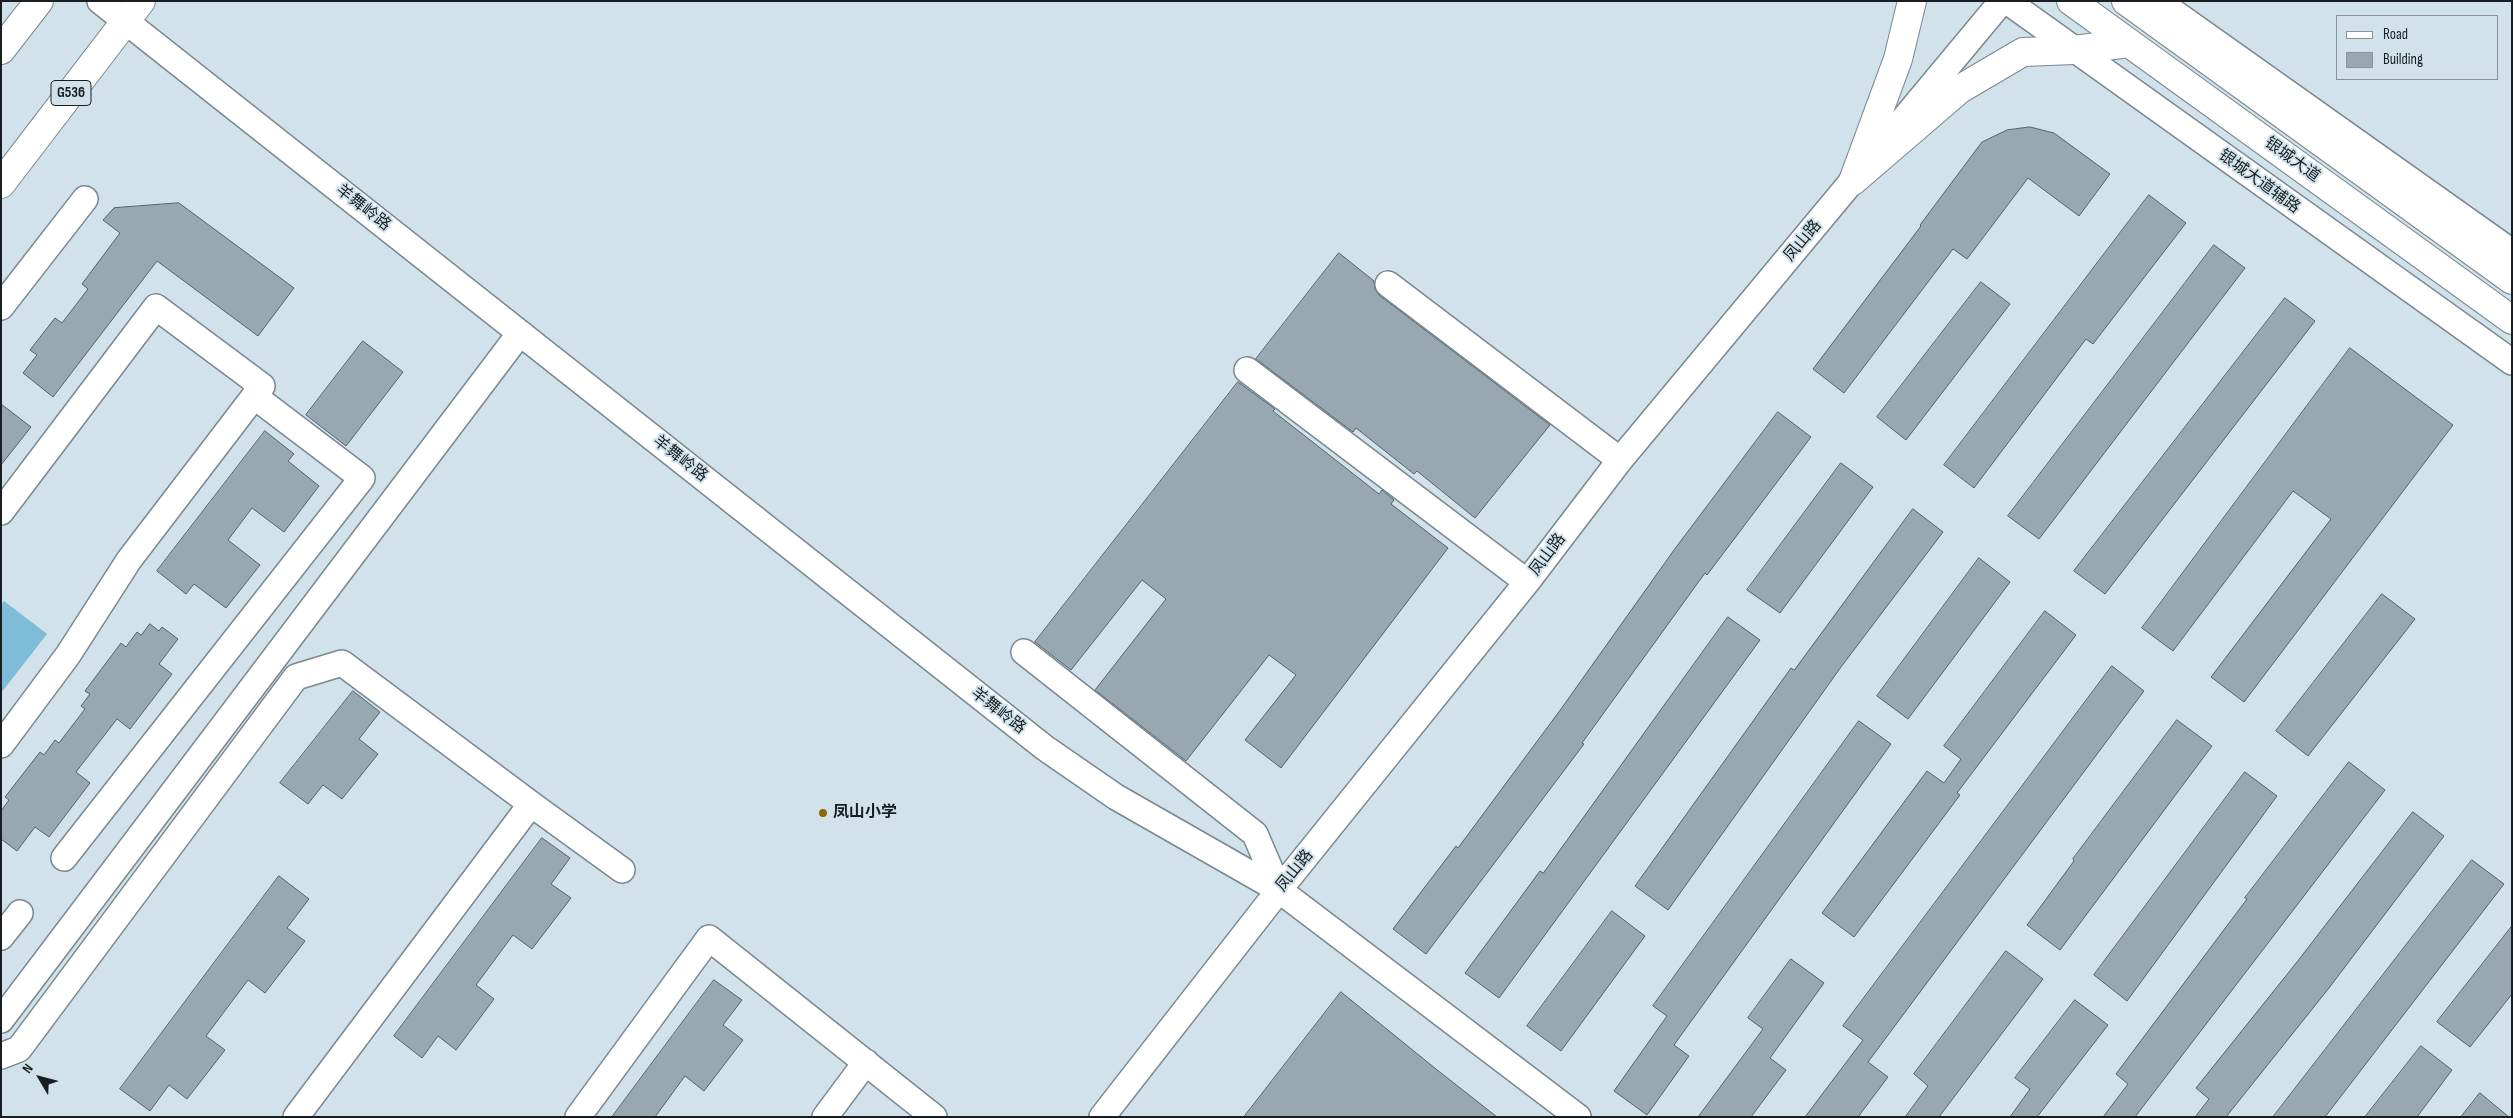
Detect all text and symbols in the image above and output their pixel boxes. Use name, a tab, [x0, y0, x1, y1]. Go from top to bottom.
legend	[2336, 15, 2498, 80]
text: Road	[2383, 25, 2408, 44]
text: Building	[2383, 50, 2423, 69]
road number: G536	[51, 80, 91, 106]
street label: 银城大道	[2260, 133, 2324, 187]
street label: 银城大道辅路	[2215, 146, 2303, 218]
street label: 羊舞岭路	[332, 181, 394, 235]
street label: 凤山路	[1780, 216, 1826, 266]
street label: 羊舞岭路	[649, 432, 711, 486]
street label: 凤山路	[1526, 530, 1570, 580]
street label: 羊舞岭路	[967, 684, 1029, 738]
place label: 凤山小学	[833, 803, 897, 823]
marker: 凤山小学	[817, 807, 829, 819]
street label: 凤山路	[1272, 846, 1318, 896]
north arrow	[15, 1053, 65, 1103]
text: N	[19, 1061, 37, 1077]

